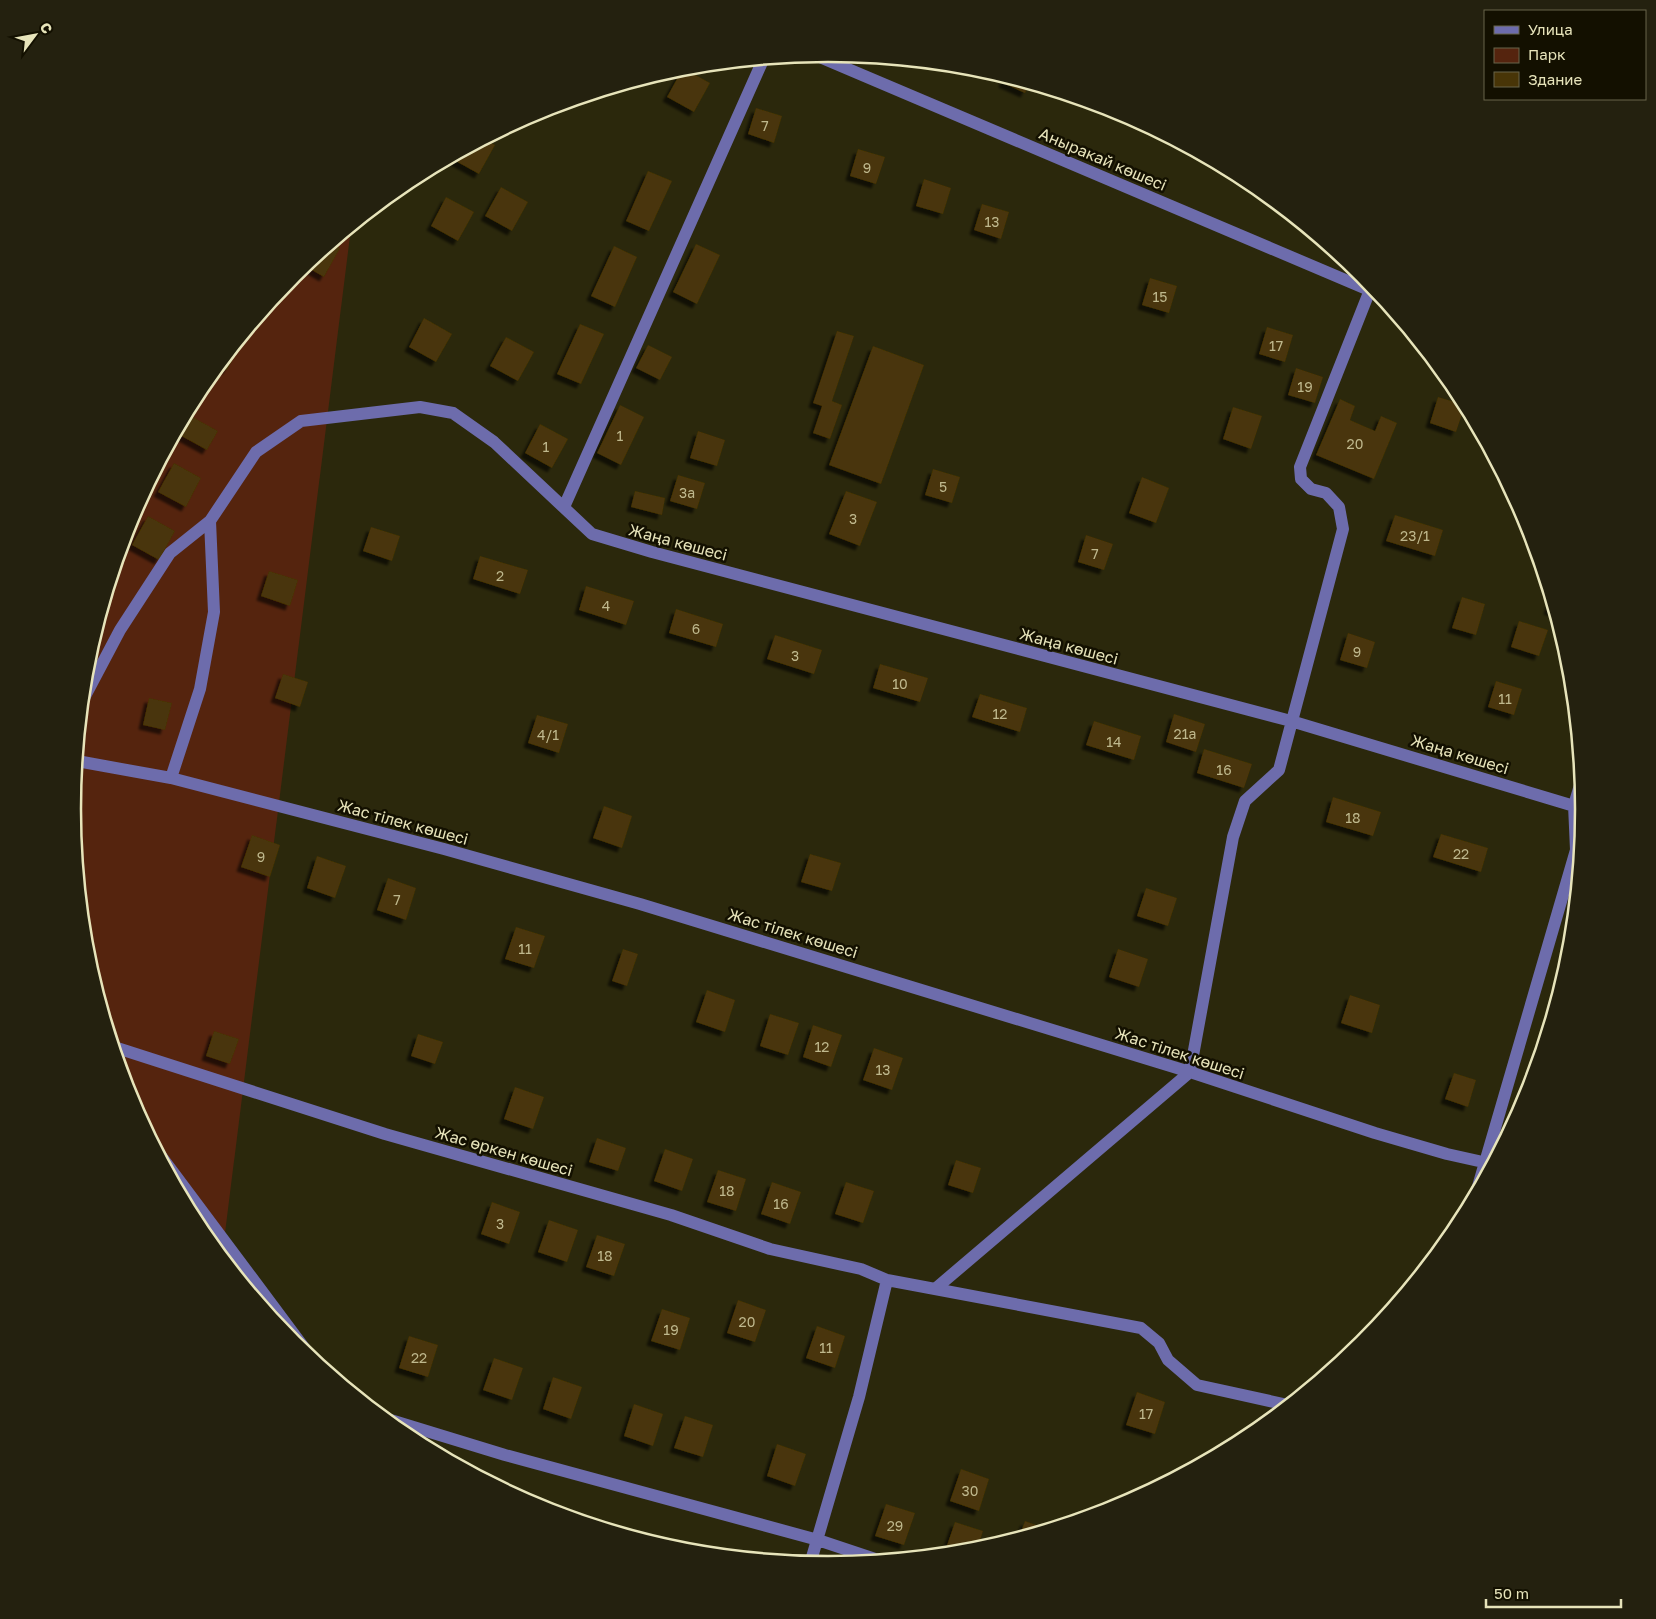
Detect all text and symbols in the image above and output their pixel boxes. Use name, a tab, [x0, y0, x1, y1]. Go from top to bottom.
north arrow	[10, 10, 60, 60]
legend	[1484, 10, 1646, 100]
text: С	[37, 19, 56, 37]
text: Улица	[1528, 20, 1573, 38]
text: Парк	[1528, 45, 1566, 63]
text: Здание	[1528, 70, 1582, 88]
house number: 7	[761, 117, 769, 134]
street label: Аныракай көшесі	[1036, 123, 1170, 195]
house number: 9	[863, 159, 871, 176]
house number: 13	[985, 213, 999, 230]
house number: 15	[1153, 288, 1167, 305]
house number: 17	[1269, 337, 1283, 354]
house number: 19	[1297, 378, 1313, 395]
house number: 1	[617, 427, 624, 444]
house number: 20	[1347, 435, 1363, 452]
house number: 1	[543, 438, 550, 455]
house number: 5	[939, 478, 947, 495]
house number: 3а	[679, 484, 695, 501]
house number: 3	[849, 510, 857, 527]
street label: Жаңа көшесі	[627, 519, 729, 565]
house number: 23/1	[1400, 527, 1430, 544]
house number: 7	[1091, 545, 1099, 562]
house number: 2	[496, 567, 504, 584]
house number: 4	[602, 597, 610, 614]
house number: 6	[692, 620, 700, 637]
street label: Жаңа көшесі	[1018, 623, 1120, 669]
house number: 9	[1353, 643, 1361, 660]
house number: 3	[791, 647, 799, 664]
house number: 10	[892, 675, 908, 692]
house number: 11	[1498, 690, 1512, 707]
house number: 12	[993, 705, 1007, 722]
house number: 21а	[1174, 725, 1196, 742]
house number: 4/1	[537, 726, 559, 743]
street label: Жаңа көшесі	[1409, 730, 1511, 778]
house number: 14	[1106, 733, 1122, 750]
house number: 16	[1216, 761, 1232, 778]
street label: Жас тілек көшесі	[335, 795, 471, 849]
house number: 18	[1345, 809, 1361, 826]
house number: 22	[1453, 845, 1469, 862]
house number: 9	[257, 848, 265, 865]
house number: 7	[393, 891, 401, 908]
street label: Жас тілек көшесі	[726, 904, 860, 962]
house number: 11	[518, 940, 532, 957]
street label: Жас тілек көшесі	[1113, 1023, 1247, 1083]
house number: 12	[815, 1038, 829, 1055]
house number: 13	[876, 1061, 890, 1078]
street label: Жас өркен көшесі	[433, 1122, 575, 1180]
house number: 18	[719, 1182, 735, 1199]
house number: 16	[773, 1195, 789, 1212]
house number: 3	[496, 1215, 504, 1232]
house number: 18	[597, 1247, 613, 1264]
house number: 20	[739, 1313, 755, 1330]
house number: 19	[663, 1321, 679, 1338]
house number: 11	[819, 1339, 833, 1356]
house number: 22	[411, 1349, 427, 1366]
house number: 17	[1139, 1405, 1153, 1422]
house number: 30	[962, 1482, 978, 1499]
house number: 29	[887, 1517, 903, 1534]
scale bar	[1486, 1576, 1621, 1608]
text: 50 m	[1494, 1584, 1529, 1602]

